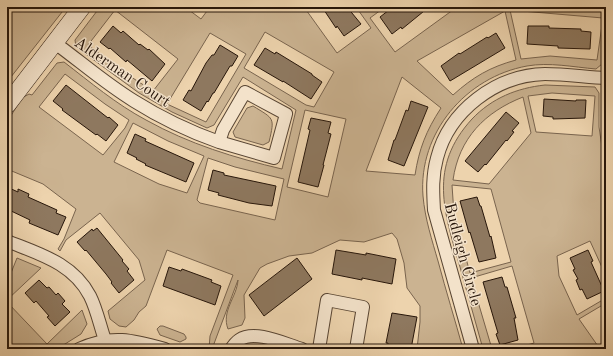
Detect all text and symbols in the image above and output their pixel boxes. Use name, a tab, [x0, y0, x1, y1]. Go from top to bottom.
street label: Alderman Court	[71, 35, 173, 111]
street label: Budleigh Circle	[441, 201, 484, 308]

